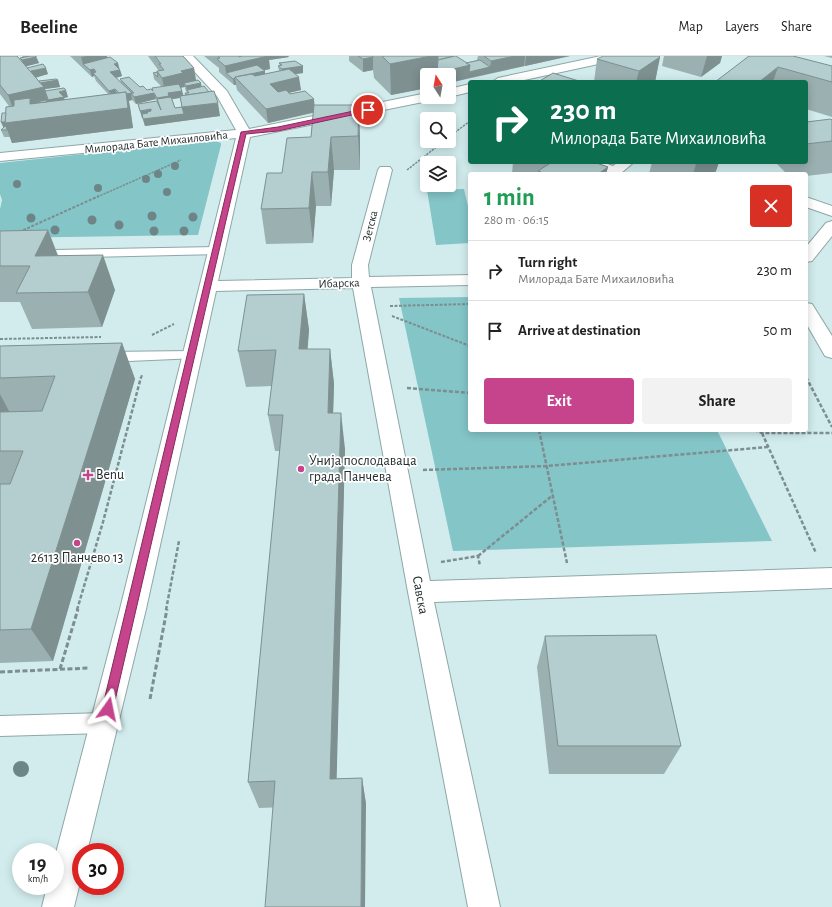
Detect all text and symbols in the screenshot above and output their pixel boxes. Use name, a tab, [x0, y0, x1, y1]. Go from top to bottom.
text: Beeline	[20, 18, 78, 37]
text: Map	[678, 20, 703, 34]
text: Layers	[725, 20, 759, 34]
text: Share	[781, 20, 812, 34]
north arrow	[420, 68, 456, 104]
map controls	[420, 68, 456, 192]
pin	[351, 93, 385, 127]
icon: right	[484, 96, 536, 148]
text: 230 m	[550, 97, 617, 125]
icon: arrive	[357, 99, 379, 121]
button: search	[420, 112, 456, 148]
street label: Милорада Бате Михаиловића	[84, 128, 229, 156]
text: Милорада Бате Михаиловића	[550, 130, 766, 148]
button: layers	[420, 156, 456, 192]
button: close	[750, 185, 792, 227]
text: 1 min	[484, 186, 535, 210]
street label: Зетска	[360, 209, 380, 243]
text: 280 m · 06:15	[484, 214, 549, 227]
text: Turn right	[518, 255, 577, 270]
icon: right	[484, 260, 506, 282]
text: 230 m	[757, 263, 792, 278]
text: Милорада Бате Михаиловића	[518, 273, 674, 286]
street label: Ибарска	[318, 276, 360, 290]
icon: arrive	[484, 320, 506, 342]
text: Arrive at destination	[518, 323, 641, 338]
text: 50 m	[763, 323, 792, 338]
button: Exit	[484, 378, 634, 424]
button: Share	[642, 378, 792, 424]
place label: Унија послодаваца града Панчева	[309, 454, 417, 484]
marker: Унија послодаваца града Панчева	[296, 464, 306, 474]
place label: Benu	[96, 468, 124, 482]
marker: Benu	[83, 470, 93, 480]
marker: 26113 Панчево 13	[72, 538, 82, 548]
place label: 26113 Панчево 13	[31, 551, 123, 565]
street label: Савска	[409, 575, 431, 616]
position arrow	[87, 688, 129, 730]
speed limit sign: 30	[72, 843, 124, 895]
text: 19	[30, 854, 46, 874]
text: km/h	[28, 874, 48, 884]

